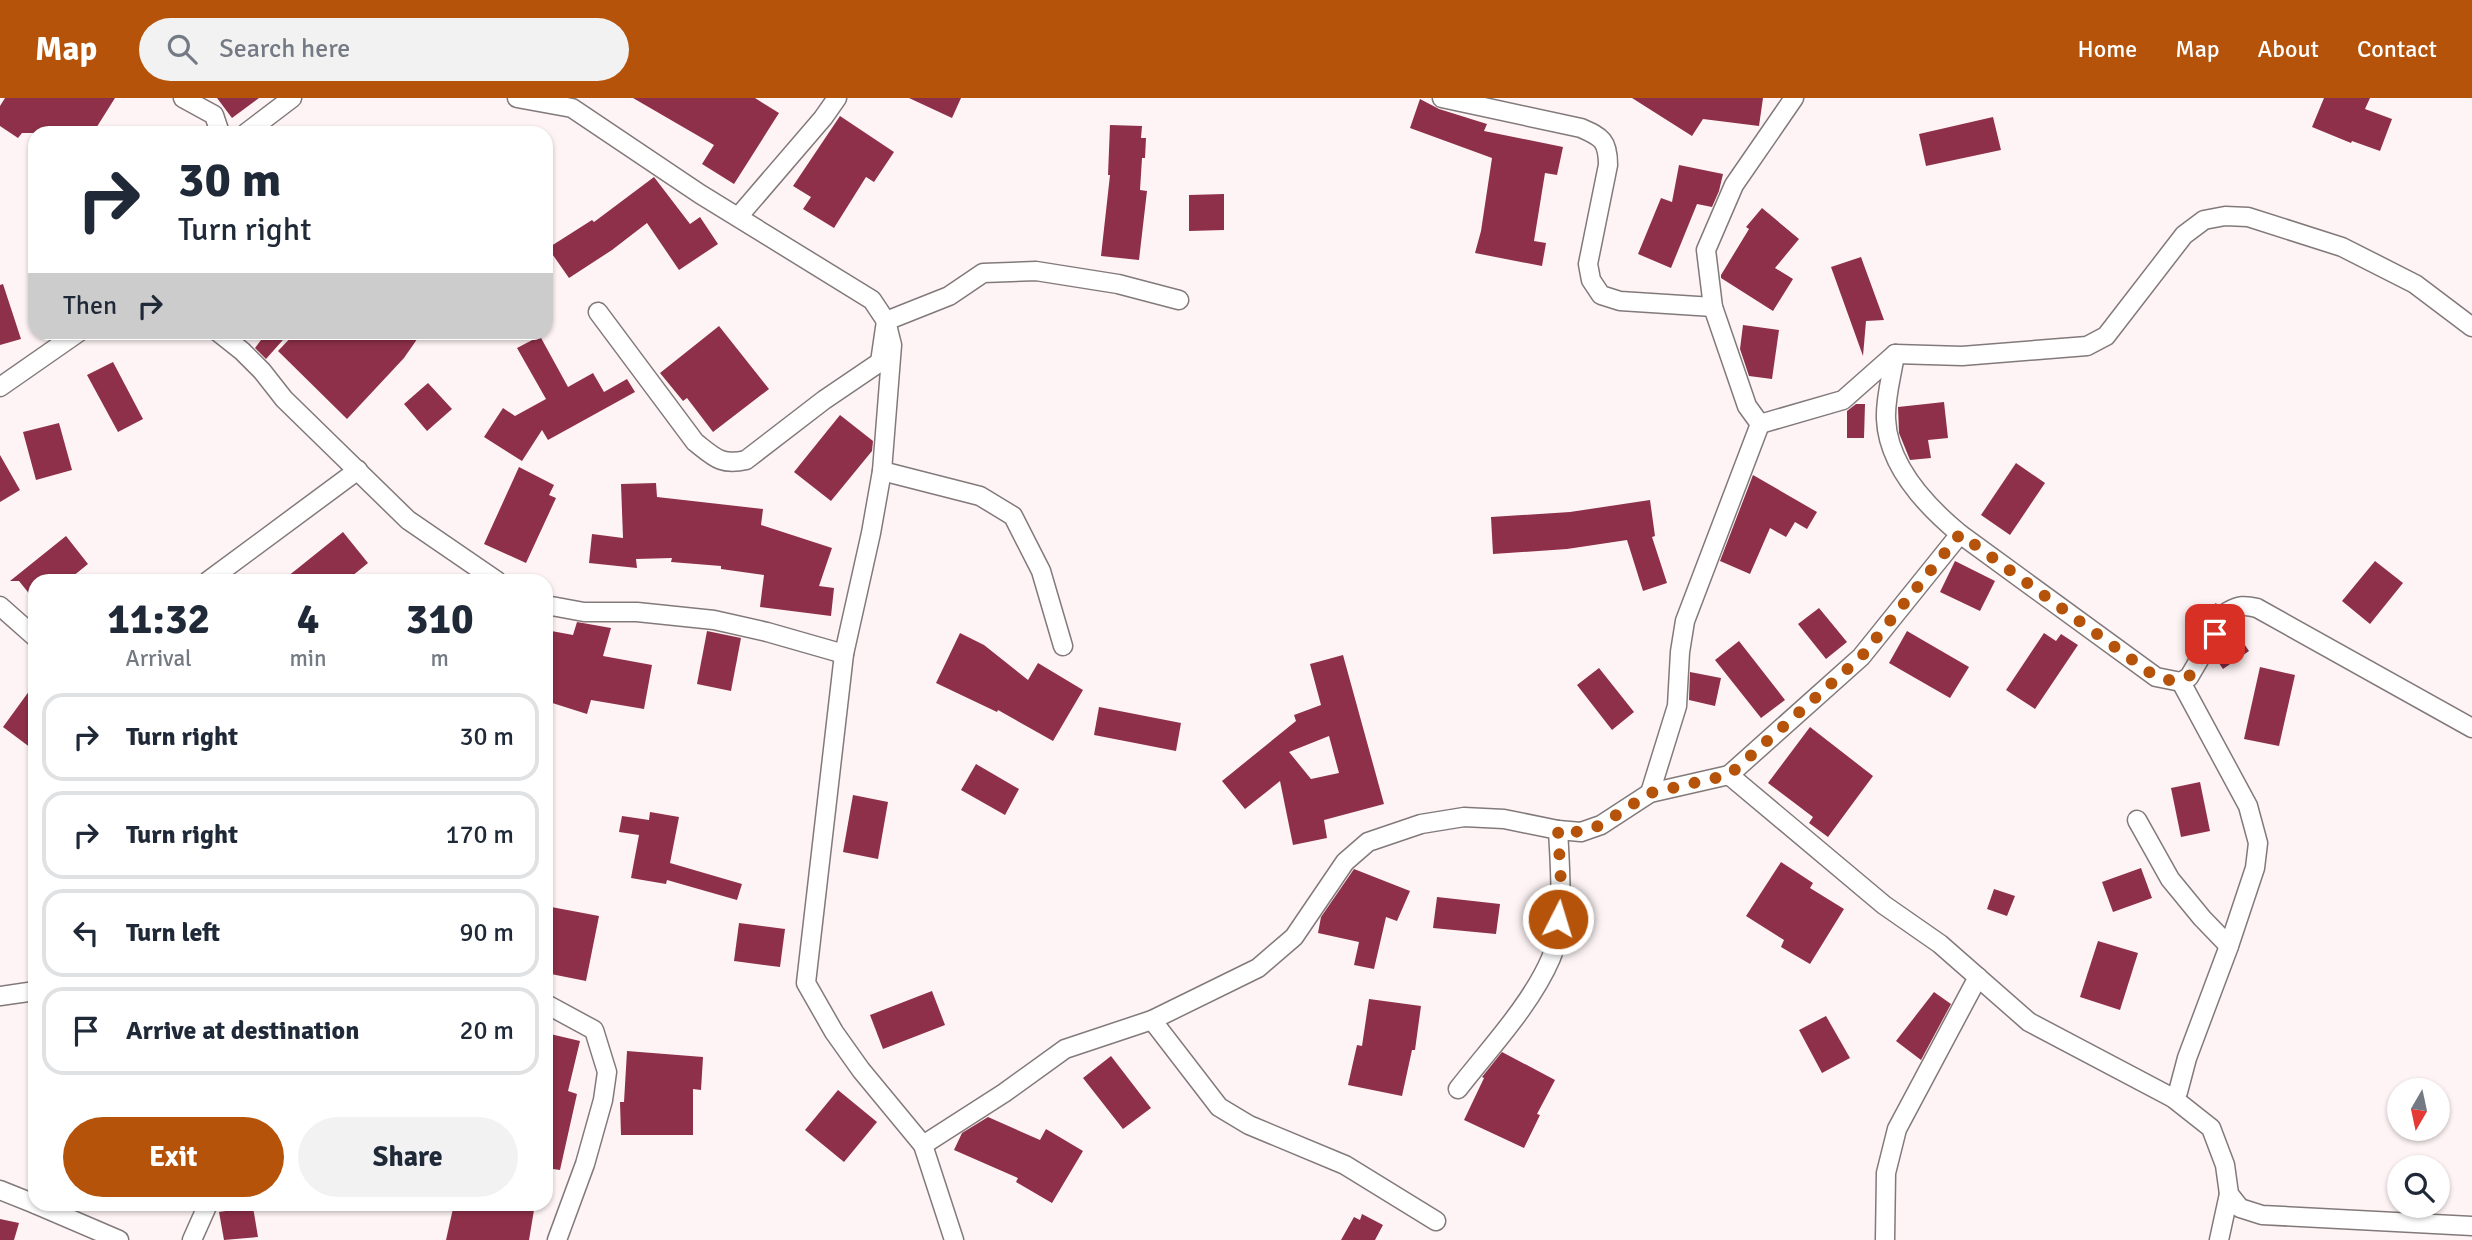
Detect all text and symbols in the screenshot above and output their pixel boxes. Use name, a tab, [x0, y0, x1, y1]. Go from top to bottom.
search box	[139, 18, 629, 81]
text: Map	[35, 29, 97, 70]
icon: search	[163, 30, 201, 68]
text: Search here	[219, 33, 350, 65]
text: Home	[2077, 34, 2137, 64]
text: Map	[2175, 34, 2220, 64]
text: About	[2258, 34, 2319, 64]
text: Contact	[2357, 34, 2437, 64]
text: 30 m	[178, 150, 281, 210]
icon: right	[63, 154, 154, 245]
text: Turn right	[178, 210, 311, 249]
icon: right	[131, 287, 169, 325]
text: Then	[63, 290, 117, 322]
text: 11:32	[107, 594, 210, 645]
text: 4	[297, 594, 319, 645]
text: 310	[406, 594, 474, 645]
pin	[2185, 604, 2245, 664]
icon: arrive	[2196, 615, 2234, 653]
text: Arrival	[126, 644, 192, 673]
text: min	[289, 644, 327, 673]
text: m	[431, 644, 449, 673]
icon: right	[67, 718, 105, 756]
text: Turn right	[126, 721, 238, 753]
text: 30 m	[459, 721, 514, 753]
icon: right	[67, 816, 105, 854]
text: Turn right	[126, 819, 238, 851]
text: 170 m	[445, 819, 514, 851]
position arrow	[1521, 882, 1595, 956]
icon: left	[67, 914, 105, 952]
text: Turn left	[126, 917, 220, 949]
text: 90 m	[459, 917, 514, 949]
icon: arrive	[67, 1012, 105, 1050]
text: Arrive at destination	[126, 1015, 359, 1047]
text: 20 m	[459, 1015, 514, 1047]
north arrow	[2387, 1078, 2450, 1141]
map controls	[2387, 1078, 2450, 1218]
button: Exit	[63, 1117, 284, 1197]
button: Share	[298, 1117, 518, 1197]
button: search	[2387, 1155, 2450, 1218]

